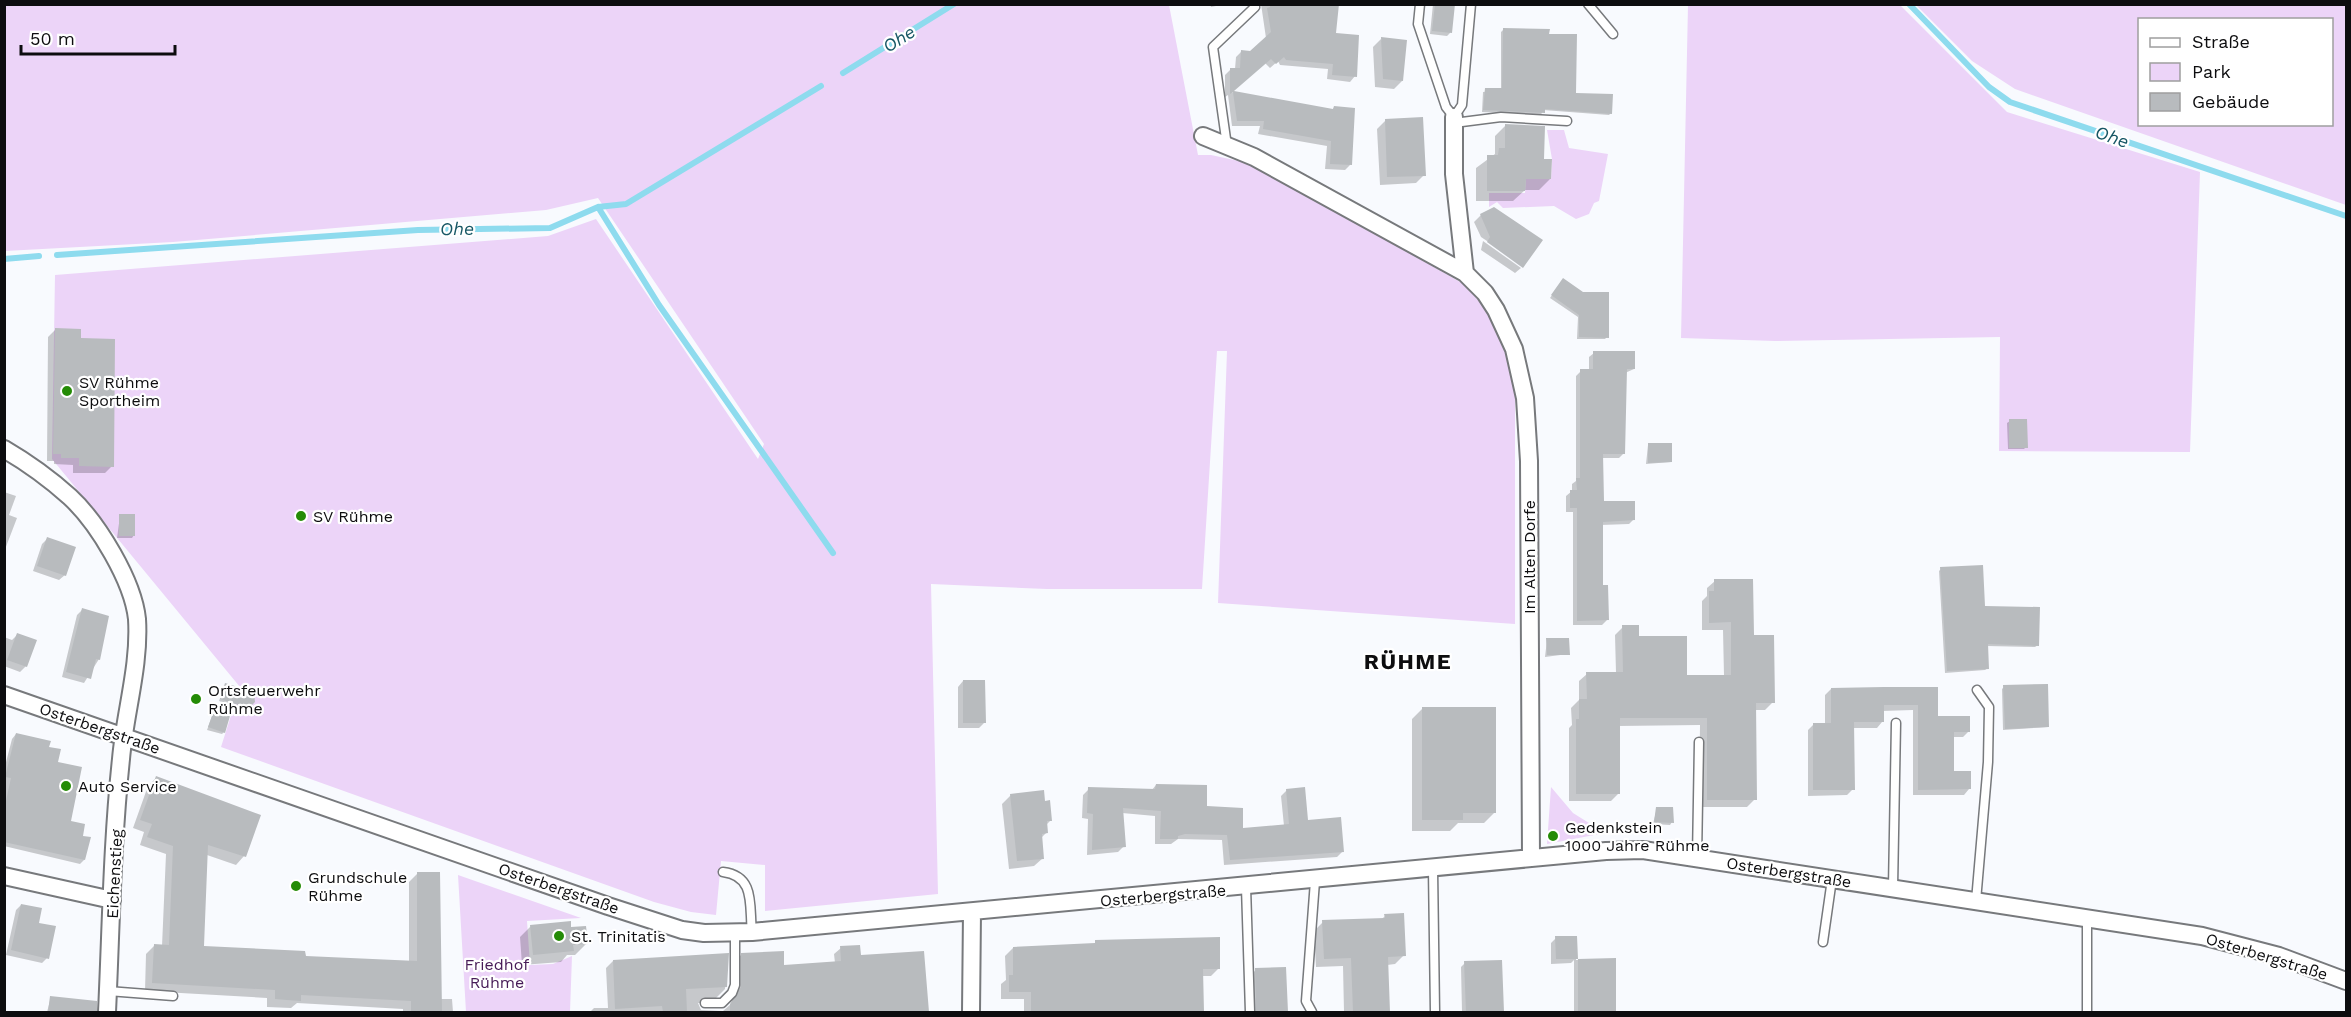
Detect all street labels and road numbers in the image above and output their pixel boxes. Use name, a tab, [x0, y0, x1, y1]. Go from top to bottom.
street label: Im Alten Dorfe	[1520, 500, 1539, 614]
street label: Osterbergstraße	[37, 699, 163, 758]
street label: Eichenstieg	[103, 828, 126, 919]
street label: Osterbergstraße	[1725, 853, 1853, 892]
street label: Osterbergstraße	[496, 859, 622, 918]
street label: Osterbergstraße	[1099, 881, 1227, 910]
street label: Osterbergstraße	[2204, 929, 2330, 984]

